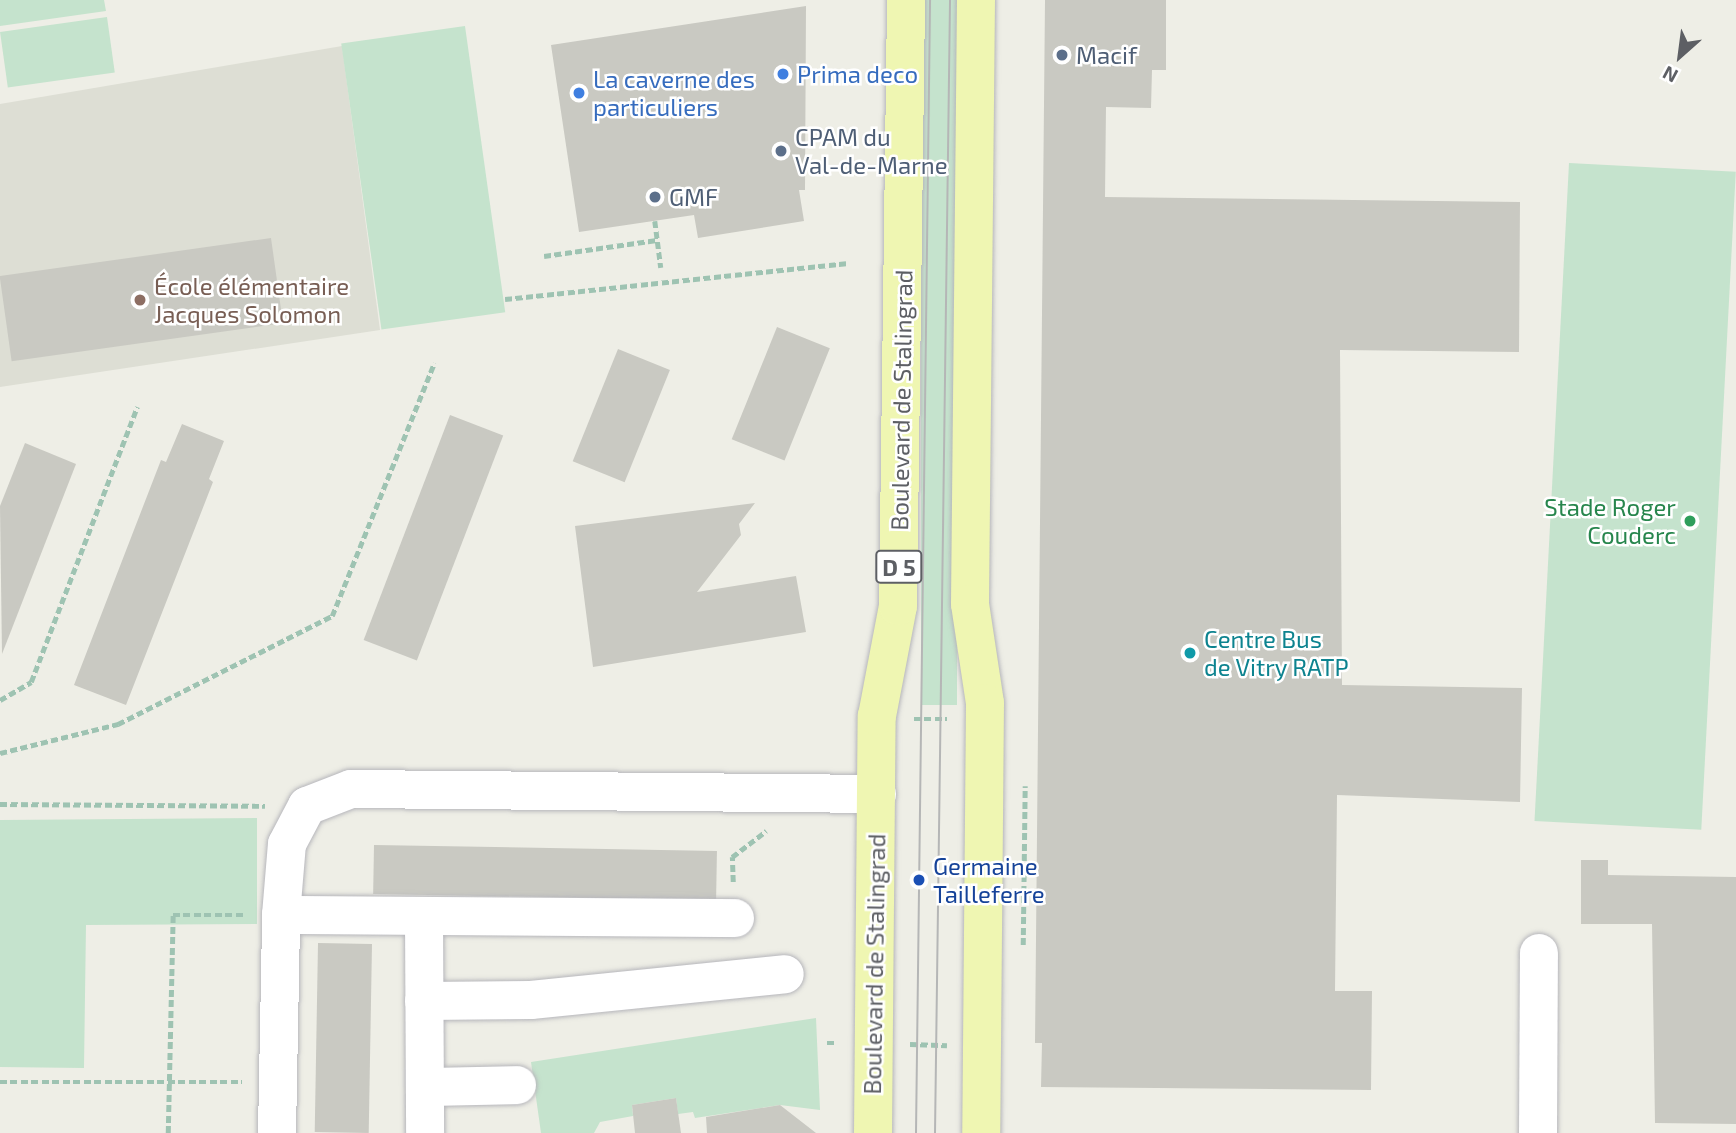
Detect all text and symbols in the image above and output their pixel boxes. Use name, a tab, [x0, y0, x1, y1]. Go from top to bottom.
north arrow	[1645, 21, 1715, 91]
place label: Macif	[1076, 41, 1137, 69]
marker: Macif	[1054, 47, 1070, 63]
place label: Prima deco	[797, 60, 918, 88]
text: N	[1658, 62, 1681, 88]
place label: La caverne des particuliers	[593, 65, 755, 121]
marker: Prima deco	[775, 66, 791, 82]
marker: La caverne des particuliers	[571, 85, 587, 101]
place label: CPAM du Val-de-Marne	[795, 123, 948, 179]
marker: CPAM du Val-de-Marne	[773, 143, 789, 159]
place label: GMF	[669, 183, 718, 211]
marker: GMF	[647, 189, 663, 205]
street label: Boulevard de Stalingrad	[884, 269, 918, 531]
place label: École élémentaire Jacques Solomon	[154, 272, 349, 328]
marker: École élémentaire Jacques Solomon	[132, 292, 148, 308]
place label: Stade Roger Couderc	[1544, 493, 1676, 549]
marker: Stade Roger Couderc	[1682, 513, 1698, 529]
road number: D 5	[874, 548, 923, 586]
place label: Centre Bus de Vitry RATP	[1204, 625, 1350, 681]
marker: Centre Bus de Vitry RATP	[1182, 645, 1198, 661]
street label: Boulevard de Stalingrad	[857, 833, 891, 1095]
place label: Germaine Tailleferre	[933, 852, 1045, 908]
marker: Germaine Tailleferre	[911, 872, 927, 888]

